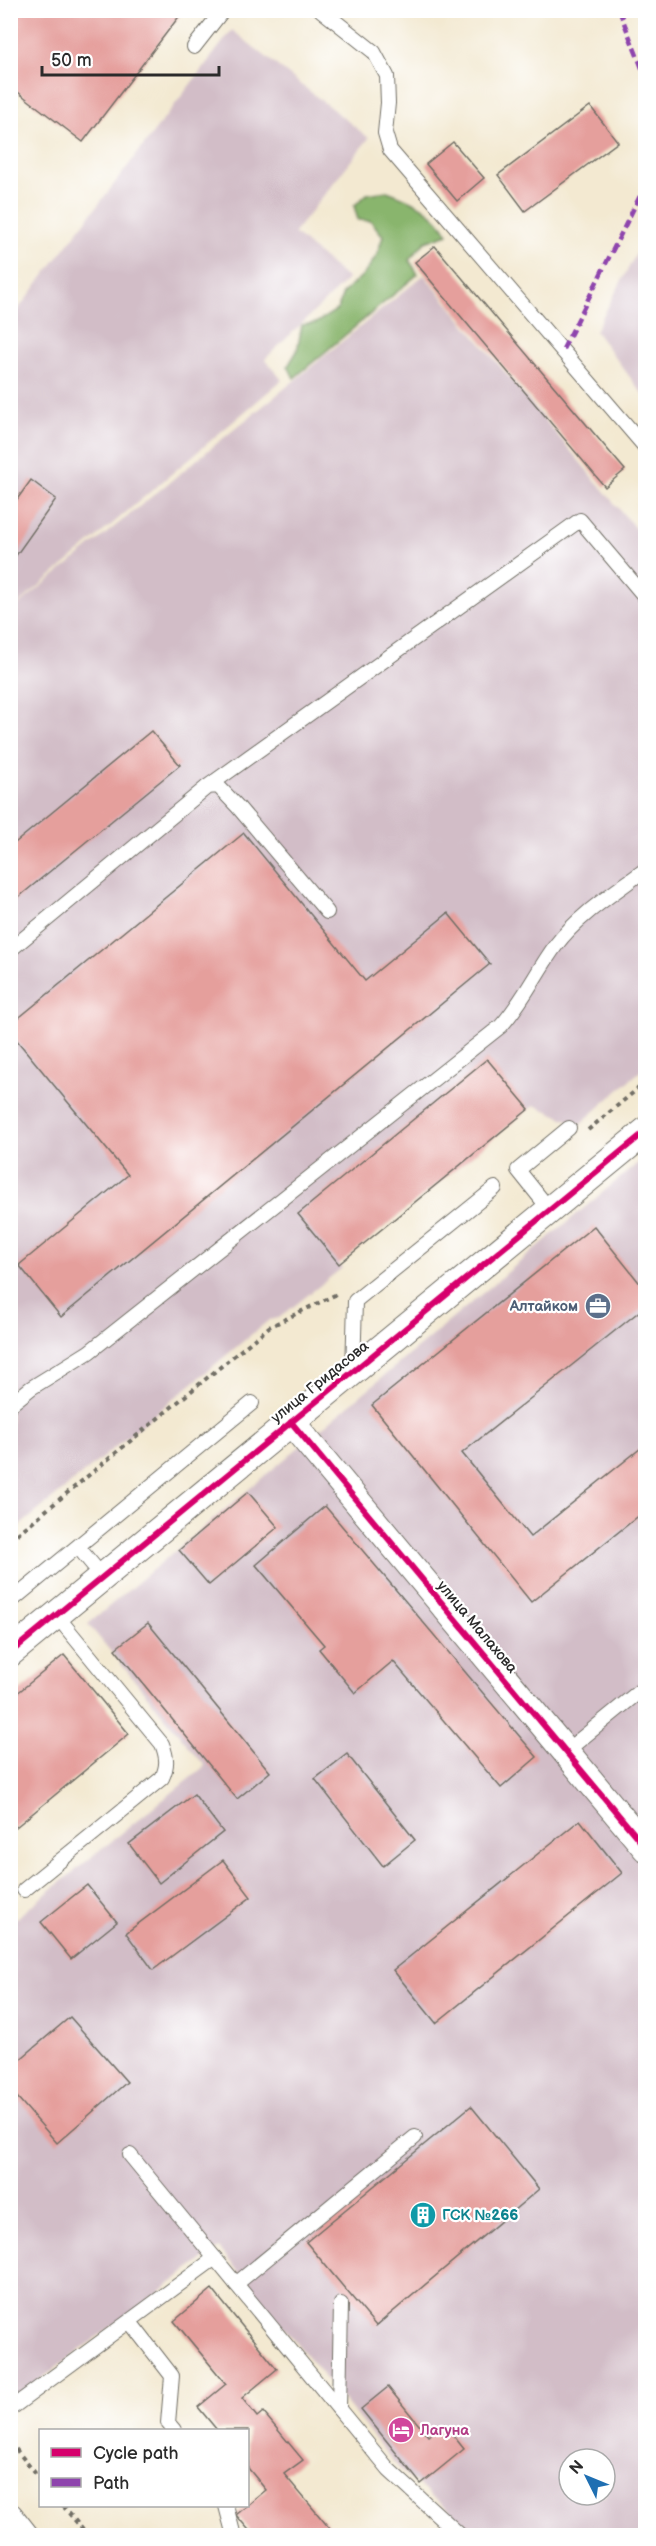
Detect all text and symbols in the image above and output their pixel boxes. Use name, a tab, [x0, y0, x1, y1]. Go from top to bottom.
scale bar	[42, 39, 219, 77]
text: 50 m	[51, 50, 92, 71]
office icon: Алтайком	[583, 1291, 613, 1321]
place label: Алтайком	[509, 1297, 578, 1316]
street label: улица Гридасова	[267, 1337, 373, 1427]
street label: улица Малахова	[433, 1577, 521, 1677]
building icon: ГСК №266	[408, 2200, 438, 2230]
place label: ГСК №266	[442, 2206, 518, 2225]
hotel icon: Лагуна	[386, 2415, 416, 2445]
place label: Лагуна	[419, 2421, 469, 2440]
legend	[39, 2429, 249, 2507]
text: Cycle path	[93, 2443, 179, 2464]
north arrow	[557, 2447, 617, 2507]
text: N	[566, 2457, 588, 2479]
text: Path	[93, 2473, 129, 2494]

